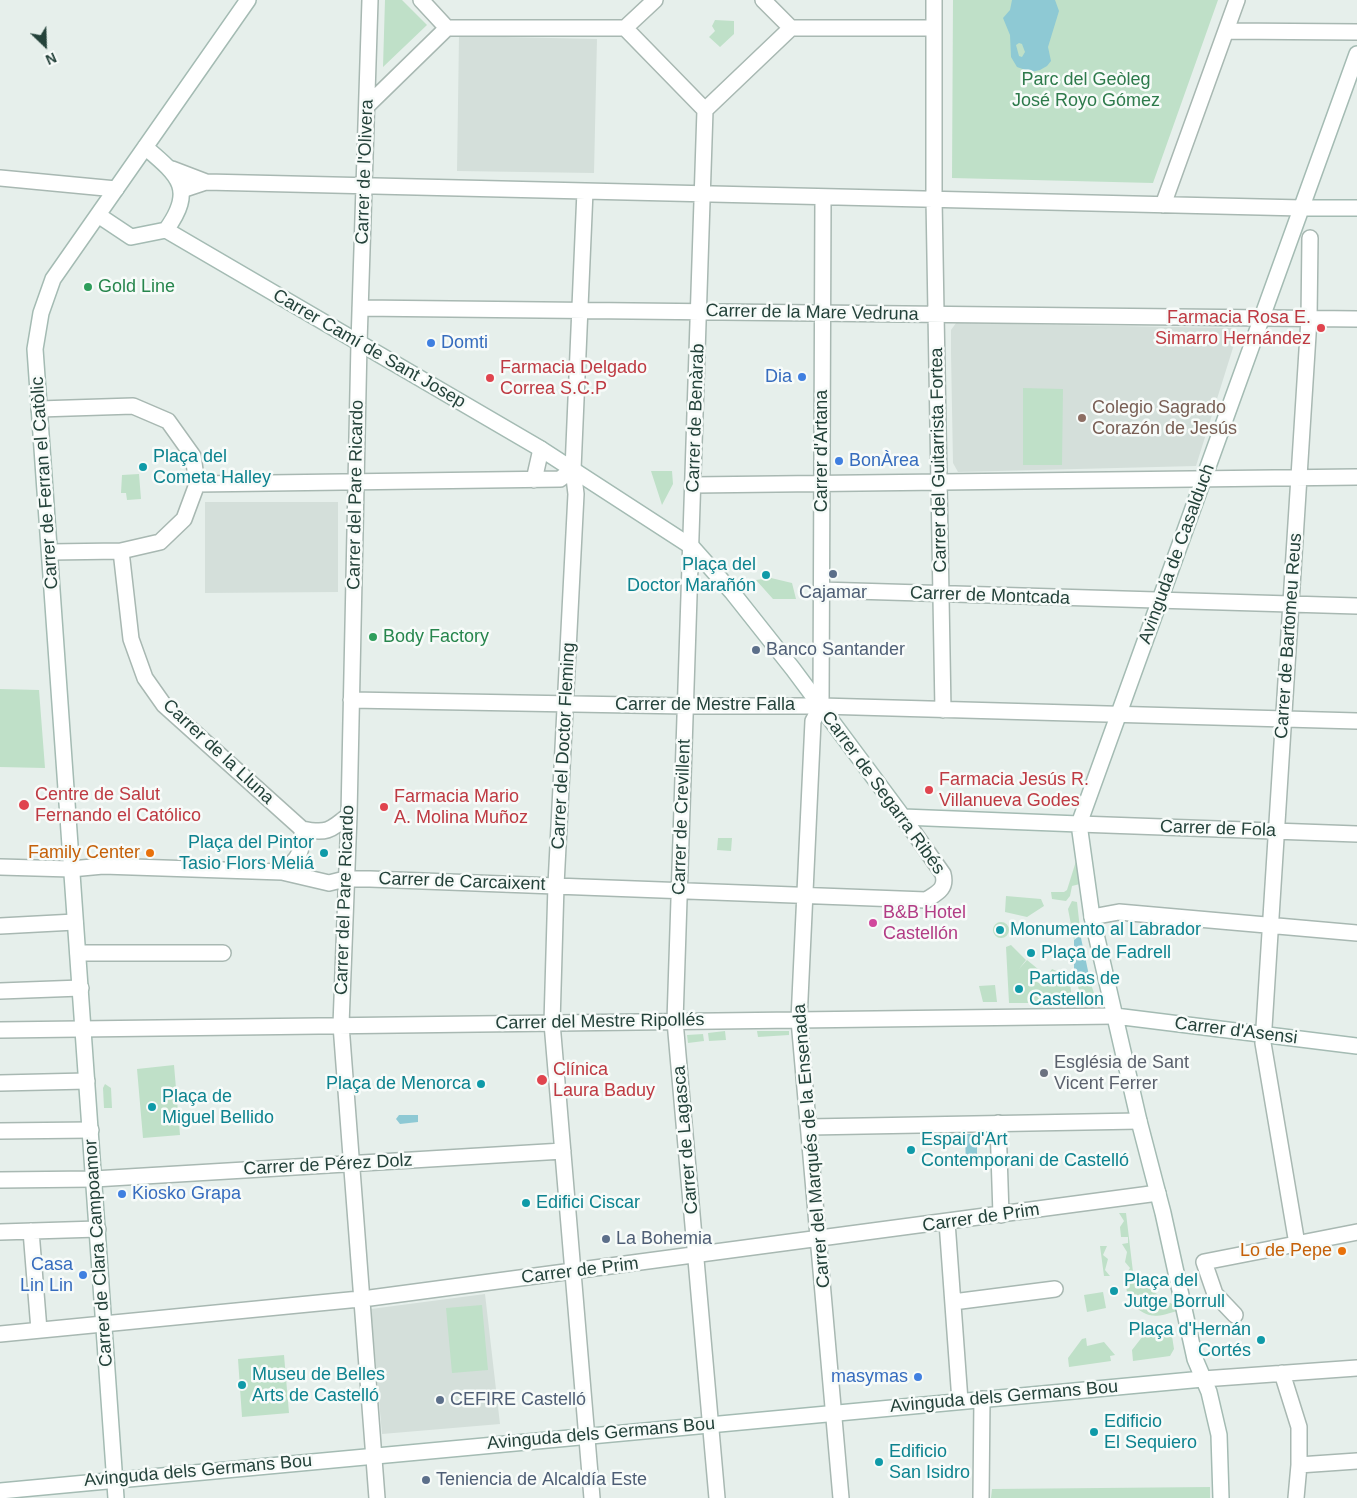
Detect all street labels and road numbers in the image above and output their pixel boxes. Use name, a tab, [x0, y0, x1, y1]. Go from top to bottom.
street label: Carrer de l'Olivera	[352, 99, 378, 245]
street label: Carrer Camí de Sant Josep	[269, 285, 469, 413]
street label: Carrer de la Mare Vedruna	[705, 300, 919, 326]
street label: Carrer de Benàrab	[683, 343, 709, 493]
street label: Carrer del Guitarrista Fortea	[926, 347, 952, 573]
street label: Carrer de Ferran el Catòlic	[27, 376, 63, 590]
street label: Carrer d'Artana	[811, 390, 833, 512]
street label: Carrer del Pare Ricardo	[344, 400, 368, 590]
street label: Avinguda de Casalduch	[1134, 461, 1220, 647]
street label: Carrer de Bartomeu Reus	[1271, 532, 1307, 740]
street label: Carrer de Montcada	[910, 582, 1070, 610]
street label: Carrer del Doctor Fleming	[548, 642, 580, 850]
street label: Carrer de Mestre Falla	[615, 694, 795, 716]
street label: Carrer de la Lluna	[158, 695, 278, 809]
street label: Carrer de Segarra Ribés	[817, 707, 949, 879]
street label: Carrer de Crevillent	[668, 739, 696, 895]
street label: Carrer del Pare Ricardo	[331, 805, 359, 995]
street label: Carrer de Fola	[1160, 816, 1276, 842]
street label: Carrer de Carcaixent	[378, 868, 546, 896]
street label: Carrer del Marqués de la Ensenada	[789, 1003, 835, 1289]
street label: Carrer del Mestre Ripollés	[495, 1009, 705, 1035]
street label: Carrer d'Asensi	[1173, 1013, 1299, 1049]
street label: Carrer de Lagasca	[669, 1065, 703, 1215]
street label: Carrer de Clara Campoamor	[80, 1138, 118, 1368]
street label: Carrer de Pérez Dolz	[243, 1150, 413, 1180]
street label: Carrer de Prim	[921, 1199, 1041, 1237]
street label: Carrer de Prim	[520, 1253, 640, 1289]
street label: Avinguda dels Germans Bou	[889, 1376, 1119, 1418]
street label: Avinguda dels Germans Bou	[486, 1413, 716, 1455]
street label: Avinguda dels Germans Bou	[83, 1450, 313, 1492]

